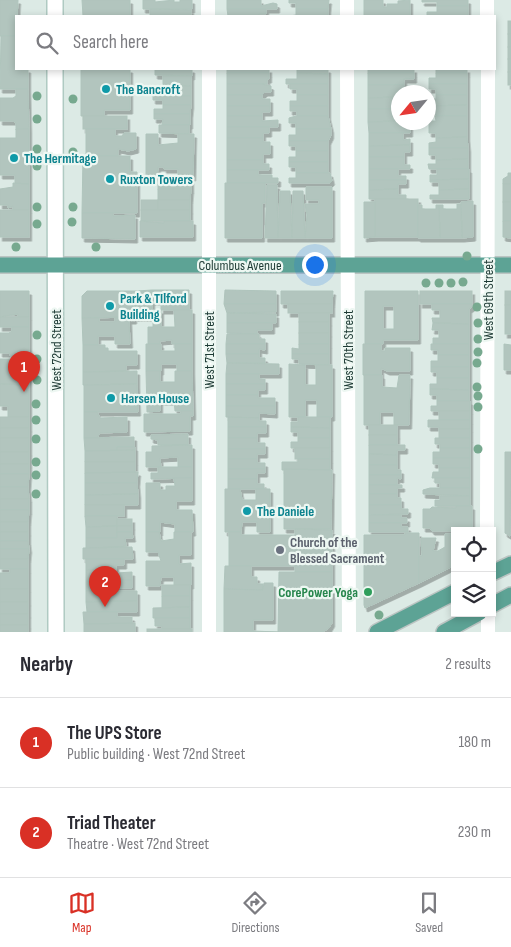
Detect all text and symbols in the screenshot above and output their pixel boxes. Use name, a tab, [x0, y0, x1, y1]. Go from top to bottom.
search box	[15, 15, 496, 70]
icon: search	[33, 29, 61, 57]
text: Search here	[73, 31, 149, 54]
place label: The Bancroft	[116, 81, 181, 98]
marker: The Bancroft	[100, 83, 112, 95]
north arrow	[391, 85, 436, 130]
place label: The Hermitage	[24, 150, 96, 167]
marker: The Hermitage	[8, 152, 20, 164]
place label: Ruxton Towers	[120, 171, 193, 188]
marker: Ruxton Towers	[104, 173, 116, 185]
your location	[302, 252, 328, 278]
street label: Columbus Avenue	[198, 257, 282, 274]
street label: West 69th Street	[480, 260, 497, 340]
place label: Park & TIlford Building	[120, 290, 187, 323]
marker: Park & TIlford Building	[104, 300, 116, 312]
street label: West 72nd Street	[48, 310, 65, 390]
street label: West 70th Street	[340, 310, 357, 390]
street label: West 71st Street	[201, 311, 218, 389]
pin: 1	[8, 351, 40, 392]
place label: Harsen House	[121, 390, 189, 407]
marker: Harsen House	[105, 392, 117, 404]
place label: The Daniele	[257, 503, 314, 520]
marker: The Daniele	[241, 505, 253, 517]
map controls	[451, 527, 496, 617]
button: locate	[451, 527, 496, 572]
place label: Church of the Blessed Sacrament	[290, 534, 385, 567]
marker: Church of the Blessed Sacrament	[274, 544, 286, 556]
pin: 2	[89, 566, 121, 607]
button: layers	[451, 572, 496, 617]
place label: CorePower Yoga	[278, 584, 358, 601]
marker: CorePower Yoga	[362, 586, 374, 598]
text: Nearby	[20, 652, 73, 677]
text: 2 results	[445, 655, 491, 674]
text: The UPS Store	[67, 722, 162, 745]
text: 1	[33, 733, 39, 752]
text: 180 m	[458, 733, 491, 752]
text: Public building · West 72nd Street	[67, 745, 245, 764]
text: Triad Theater	[67, 812, 156, 835]
text: 2	[32, 823, 40, 842]
text: 230 m	[458, 823, 491, 842]
text: Theatre · West 72nd Street	[67, 835, 209, 854]
tab: Map	[68, 889, 96, 936]
tab: Directions	[231, 889, 280, 936]
tab: Saved	[415, 889, 443, 936]

